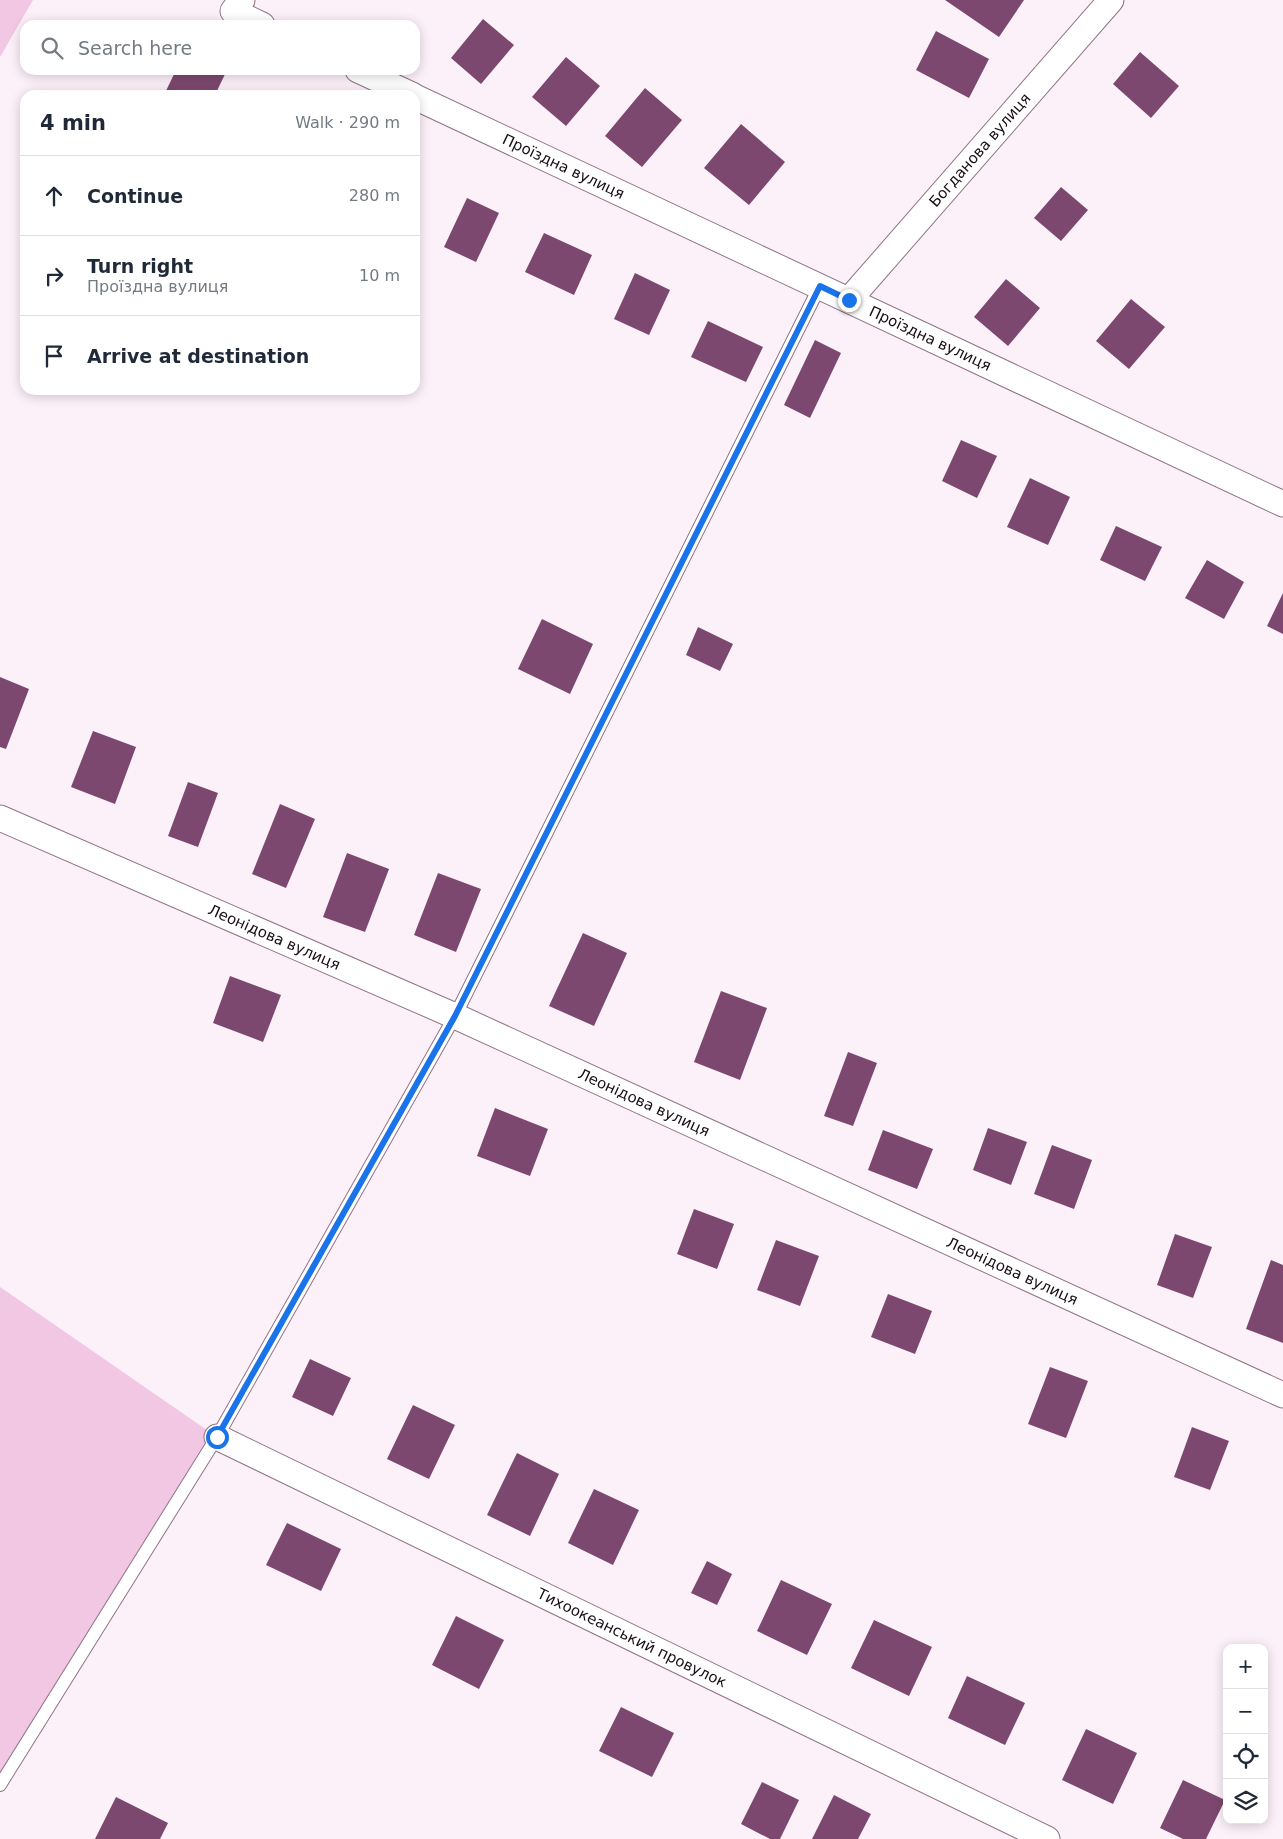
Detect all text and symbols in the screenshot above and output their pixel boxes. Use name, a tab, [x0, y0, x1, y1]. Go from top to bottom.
search box	[20, 20, 420, 75]
icon: search	[38, 34, 66, 62]
text: Search here	[78, 37, 192, 59]
street label: Богданова вулиця	[925, 90, 1034, 211]
text: 4 min	[40, 111, 106, 135]
text: Walk · 290 m	[295, 113, 400, 132]
street label: Проїздна вулиця	[500, 130, 627, 203]
icon: ahead	[40, 182, 68, 210]
text: Continue	[87, 185, 183, 207]
text: 280 m	[349, 186, 400, 205]
text: Turn right	[87, 255, 193, 277]
icon: right	[40, 262, 68, 290]
text: 10 m	[359, 266, 400, 285]
text: Проїздна вулиця	[87, 277, 228, 296]
route end	[838, 289, 861, 312]
street label: Проїздна вулиця	[866, 302, 994, 375]
icon: arrive	[40, 342, 68, 370]
text: Arrive at destination	[87, 345, 309, 367]
street label: Леонідова вулиця	[205, 901, 343, 974]
street label: Леонідова вулиця	[575, 1065, 712, 1140]
street label: Леонідова вулиця	[944, 1233, 1081, 1309]
route start	[206, 1426, 229, 1449]
street label: Тихоокеанський провулок	[533, 1584, 729, 1691]
map controls	[1223, 1644, 1268, 1824]
button: +	[1223, 1644, 1268, 1689]
button: −	[1223, 1689, 1268, 1734]
button: locate	[1223, 1734, 1268, 1779]
button: layers	[1223, 1779, 1268, 1824]

